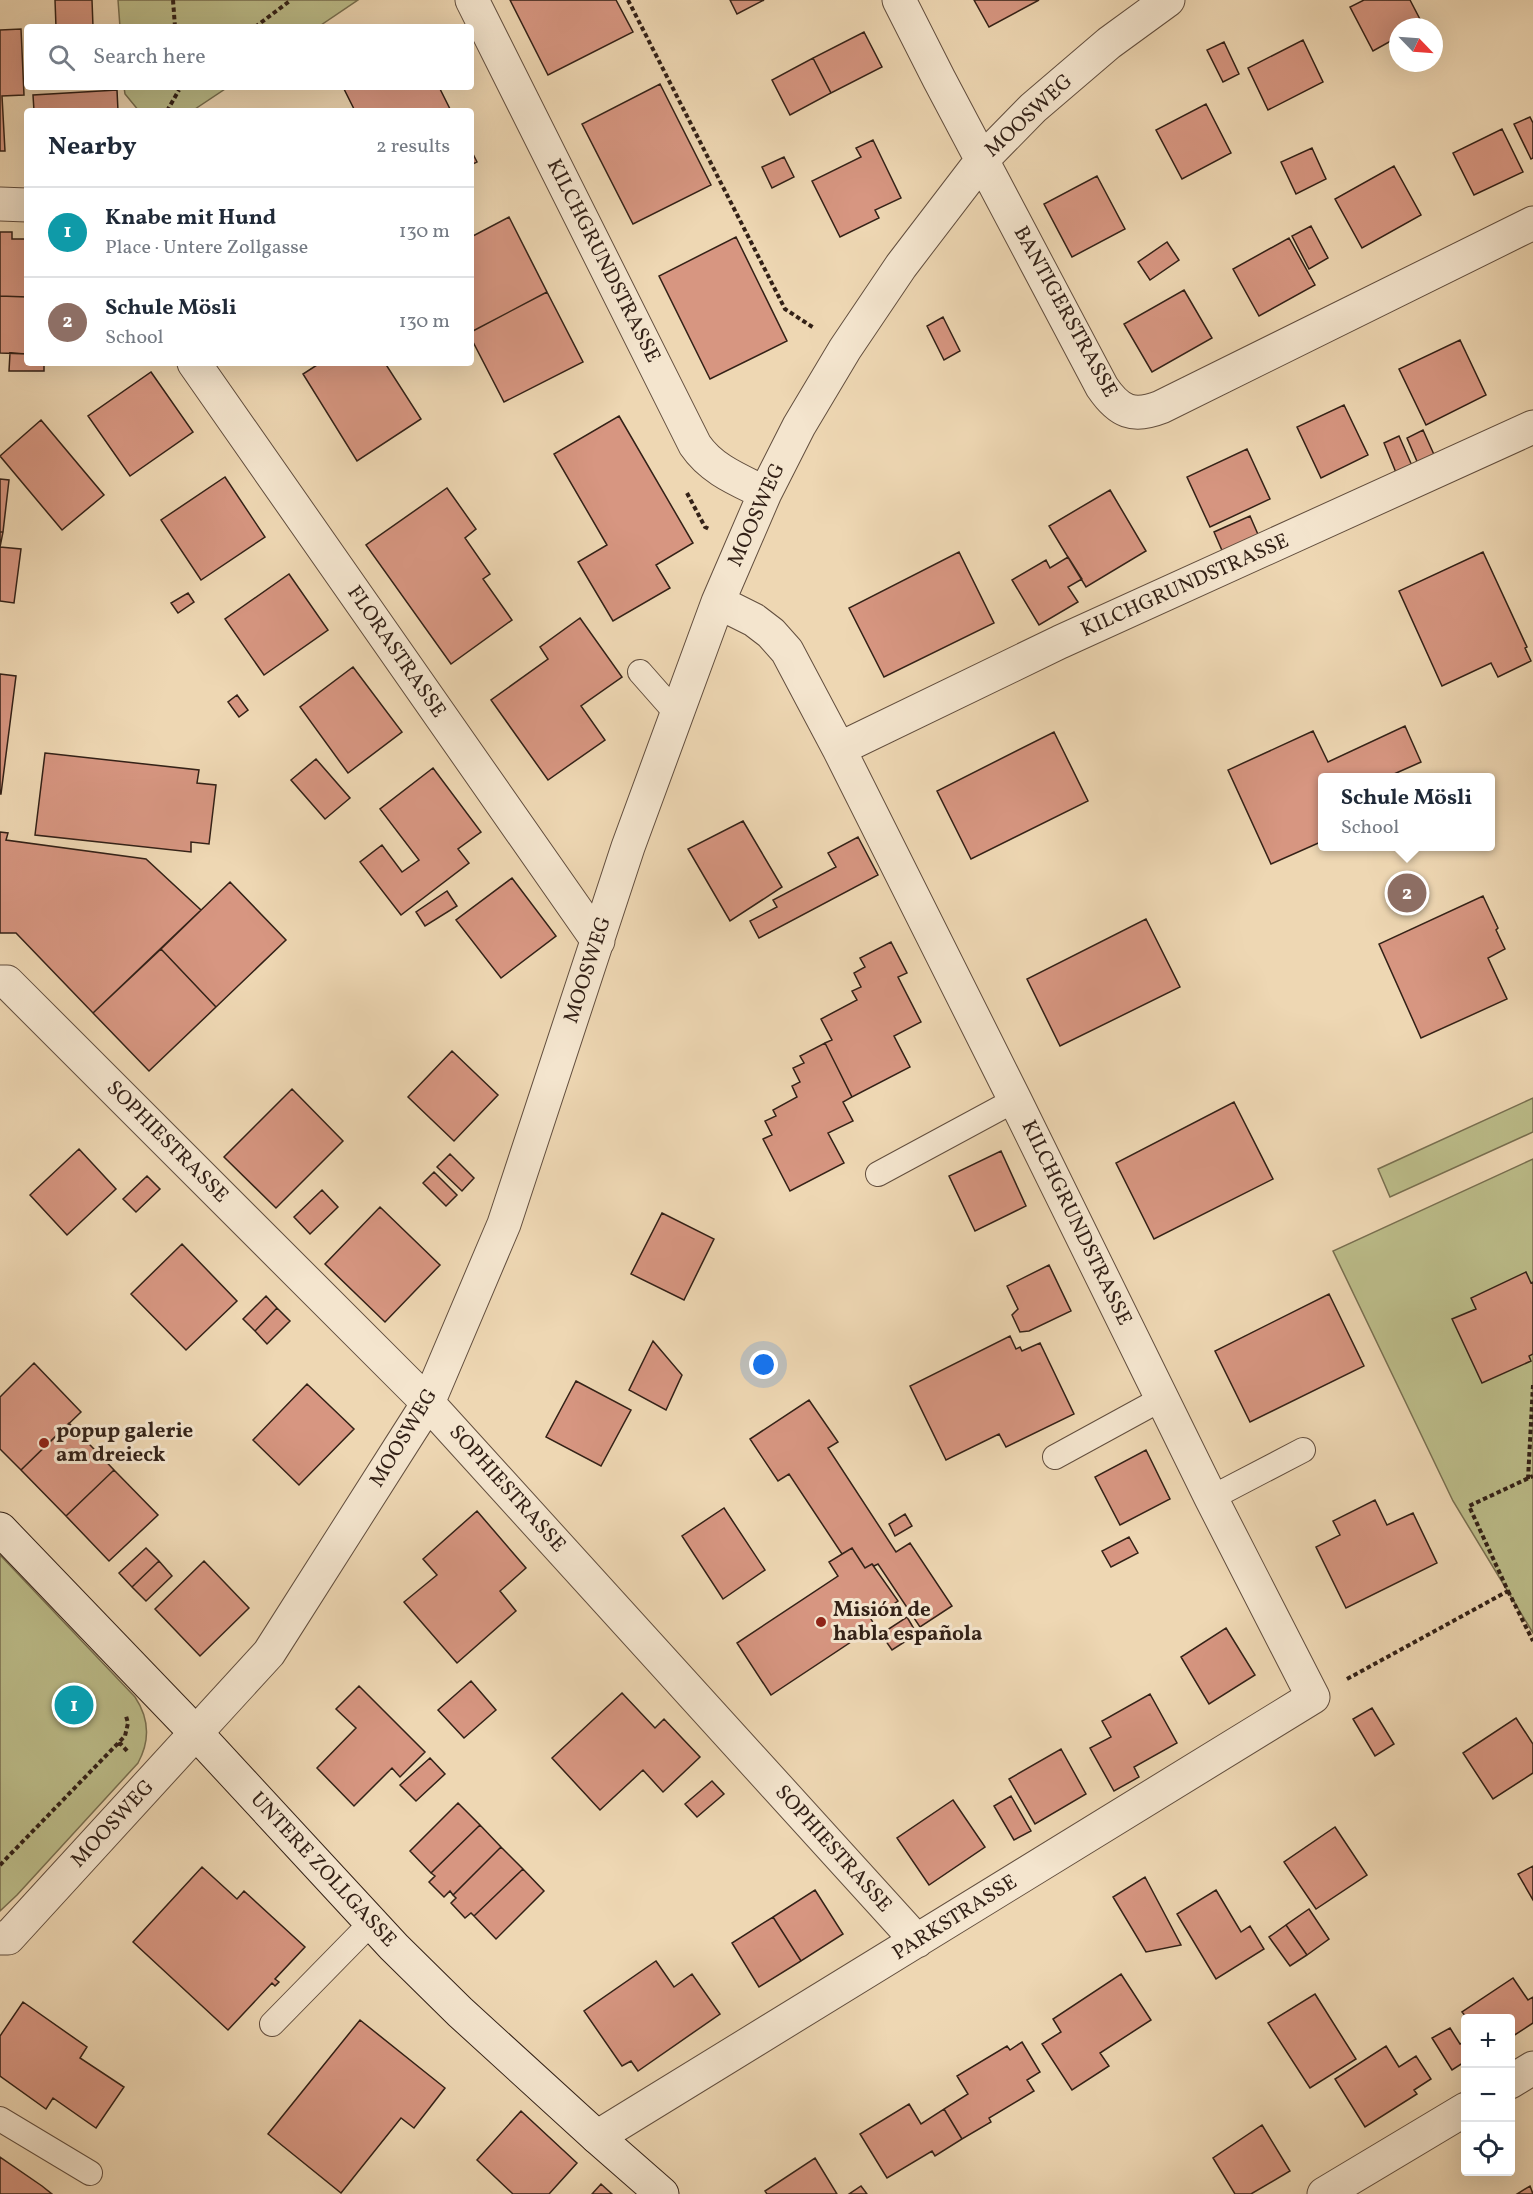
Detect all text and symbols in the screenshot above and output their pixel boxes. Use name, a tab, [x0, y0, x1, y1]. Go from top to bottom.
north arrow	[1389, 18, 1443, 72]
search box	[24, 24, 474, 90]
icon: search	[45, 41, 78, 74]
text: Search here	[93, 42, 206, 73]
street label: MOOSWEG	[979, 68, 1079, 164]
text: Nearby	[48, 129, 137, 165]
text: 2 results	[376, 133, 450, 161]
street label: KILCHGRUNDSTRASSE	[539, 154, 667, 368]
text: Knabe mit Hund	[105, 203, 276, 234]
text: 1	[63, 218, 72, 246]
text: 130 m	[399, 218, 450, 246]
street label: BANTIGERSTRASSE	[1006, 221, 1124, 403]
text: Place · Untere Zollgasse	[105, 234, 308, 262]
text: Schule Mösli	[105, 293, 237, 324]
text: 2	[62, 308, 73, 336]
text: 130 m	[399, 308, 450, 336]
text: School	[105, 324, 163, 352]
street label: MOOSWEG	[721, 459, 793, 571]
street label: KILCHGRUNDSTRASSE	[1076, 527, 1294, 645]
street label: FLORASTRASSE	[340, 580, 452, 724]
popup	[1318, 773, 1495, 851]
text: Schule Mösli	[1341, 783, 1472, 814]
text: School	[1341, 814, 1399, 842]
pin: 2	[1388, 870, 1426, 916]
street label: MOOSWEG	[557, 913, 619, 1027]
street label: SOPHIESTRASSE	[99, 1074, 235, 1210]
street label: KILCHGRUNDSTRASSE	[1014, 1115, 1138, 1331]
your location	[749, 1350, 778, 1379]
street label: MOOSWEG	[363, 1383, 445, 1493]
place label: popup galerie am dreieck	[56, 1417, 193, 1470]
street label: SOPHIESTRASSE	[442, 1419, 572, 1559]
marker: popup galerie am dreieck	[37, 1436, 51, 1450]
place label: Misión de habla española	[833, 1596, 982, 1649]
marker: Misión de habla española	[814, 1615, 828, 1629]
pin: 1	[54, 1682, 94, 1728]
street label: MOOSWEG	[65, 1774, 161, 1874]
street label: SOPHIESTRASSE	[768, 1779, 898, 1919]
street label: UNTERE ZOLLGASSE	[243, 1786, 403, 1954]
street label: PARKSTRASSE	[887, 1868, 1023, 1968]
map controls	[1461, 2014, 1515, 2176]
button: +	[1461, 2014, 1515, 2068]
button: −	[1461, 2068, 1515, 2122]
button: locate	[1461, 2122, 1515, 2176]

